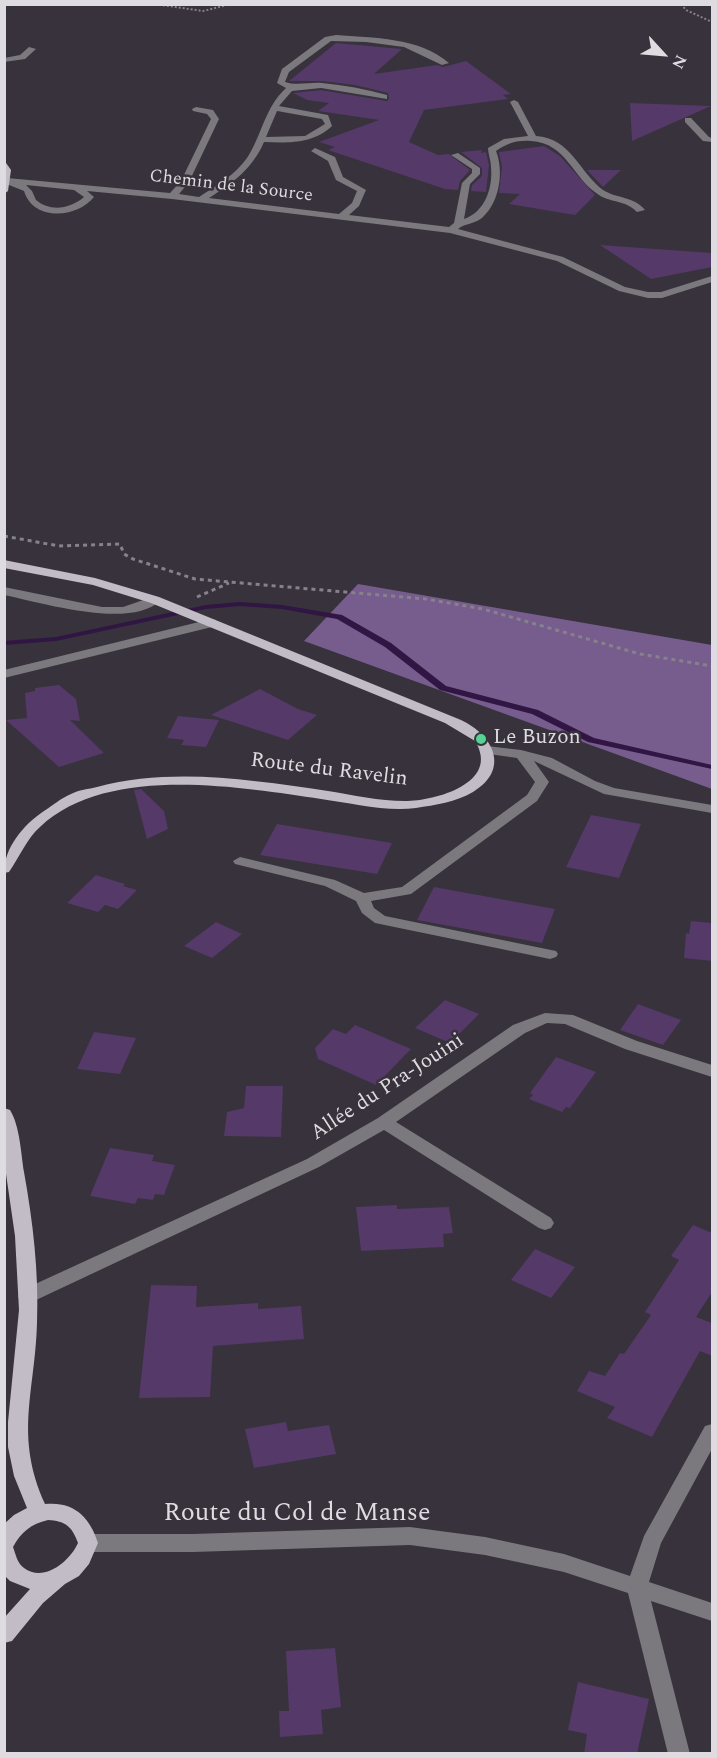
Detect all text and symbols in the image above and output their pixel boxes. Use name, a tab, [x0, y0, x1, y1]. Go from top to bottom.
north arrow	[633, 24, 693, 84]
text: N	[666, 51, 693, 73]
street label: Chemin de la Source	[148, 166, 314, 208]
place label: Le Buzon	[493, 726, 581, 752]
marker: Le Buzon	[474, 732, 488, 746]
street label: Route du Ravelin	[249, 749, 409, 793]
street label: Allée du Pra-Jouini	[307, 1029, 469, 1147]
street label: Route du Col de Manse	[164, 1499, 430, 1531]

